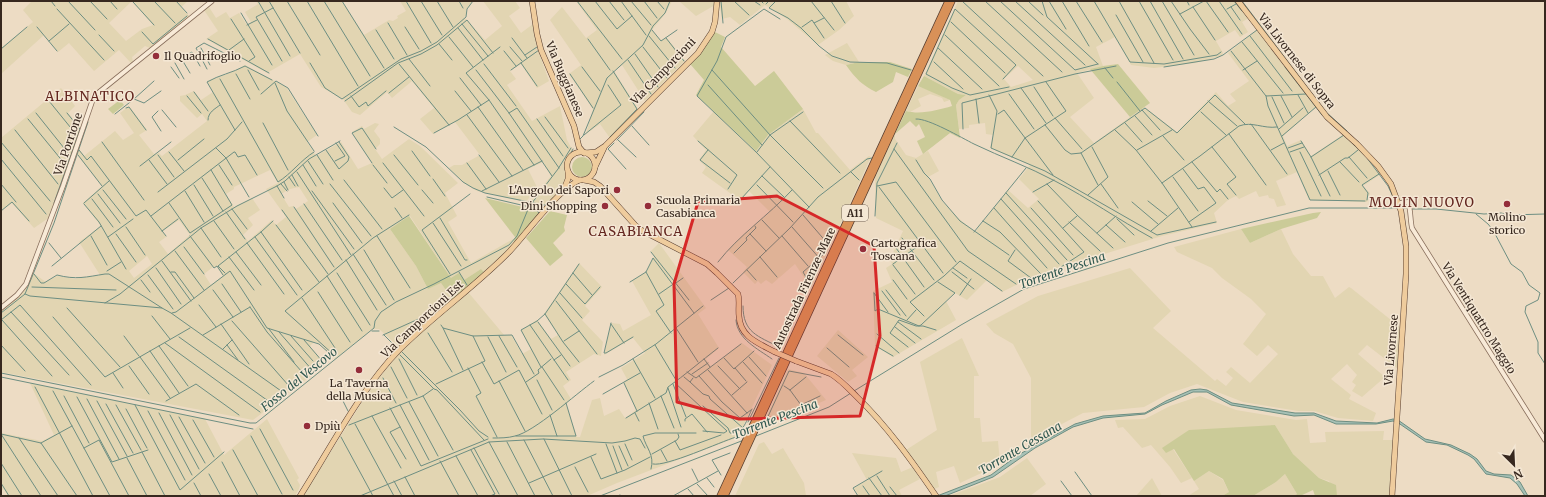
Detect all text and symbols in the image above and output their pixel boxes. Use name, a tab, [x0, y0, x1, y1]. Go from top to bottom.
street label: Via Livornese di Sopra	[1255, 10, 1339, 112]
street label: Via Camporcioni	[627, 34, 699, 108]
street label: Via Buggianese	[542, 38, 587, 119]
place label: Il Quadrifoglio	[164, 49, 241, 63]
marker: Il Quadrifoglio	[151, 51, 161, 61]
district label: ALBINATICO	[44, 88, 135, 105]
street label: Via Porrione	[50, 111, 85, 178]
place label: L'Angolo dei Sapori	[509, 183, 609, 197]
marker: L'Angolo dei Sapori	[612, 185, 622, 195]
place label: Scuola Primaria Casabianca	[656, 193, 740, 220]
district label: MOLIN NUOVO	[1369, 194, 1475, 211]
place label: Dini Shopping	[521, 199, 597, 213]
marker: Molino storico	[1502, 199, 1512, 209]
marker: Dini Shopping	[600, 201, 610, 211]
marker: Scuola Primaria Casabianca	[643, 201, 653, 211]
road number: A11	[842, 205, 868, 221]
place label: Molino storico	[1488, 210, 1526, 237]
district label: CASABIANCA	[589, 223, 683, 240]
street label: Autostrada Firenze-Mare	[769, 225, 838, 352]
place label: Cartografica Toscana	[871, 236, 937, 263]
marker: Cartografica Toscana	[858, 244, 868, 254]
water label: Torrente Pescina	[1017, 248, 1107, 292]
street label: Via Ventiquattro Maggio	[1438, 259, 1519, 377]
street label: Via Camporcioni Est	[377, 277, 466, 361]
street label: Via Livornese	[1381, 314, 1401, 387]
water label: Fosso del Vescovo	[257, 343, 340, 415]
marker: La Taverna della Musica	[354, 365, 364, 375]
place label: La Taverna della Musica	[326, 376, 392, 403]
water label: Torrente Pescina	[730, 396, 820, 442]
water label: Torrente Cessana	[976, 418, 1064, 478]
place label: Dpiù	[315, 419, 341, 433]
marker: Dpiù	[302, 421, 312, 431]
north arrow	[1494, 445, 1534, 485]
text: N	[1511, 466, 1525, 482]

